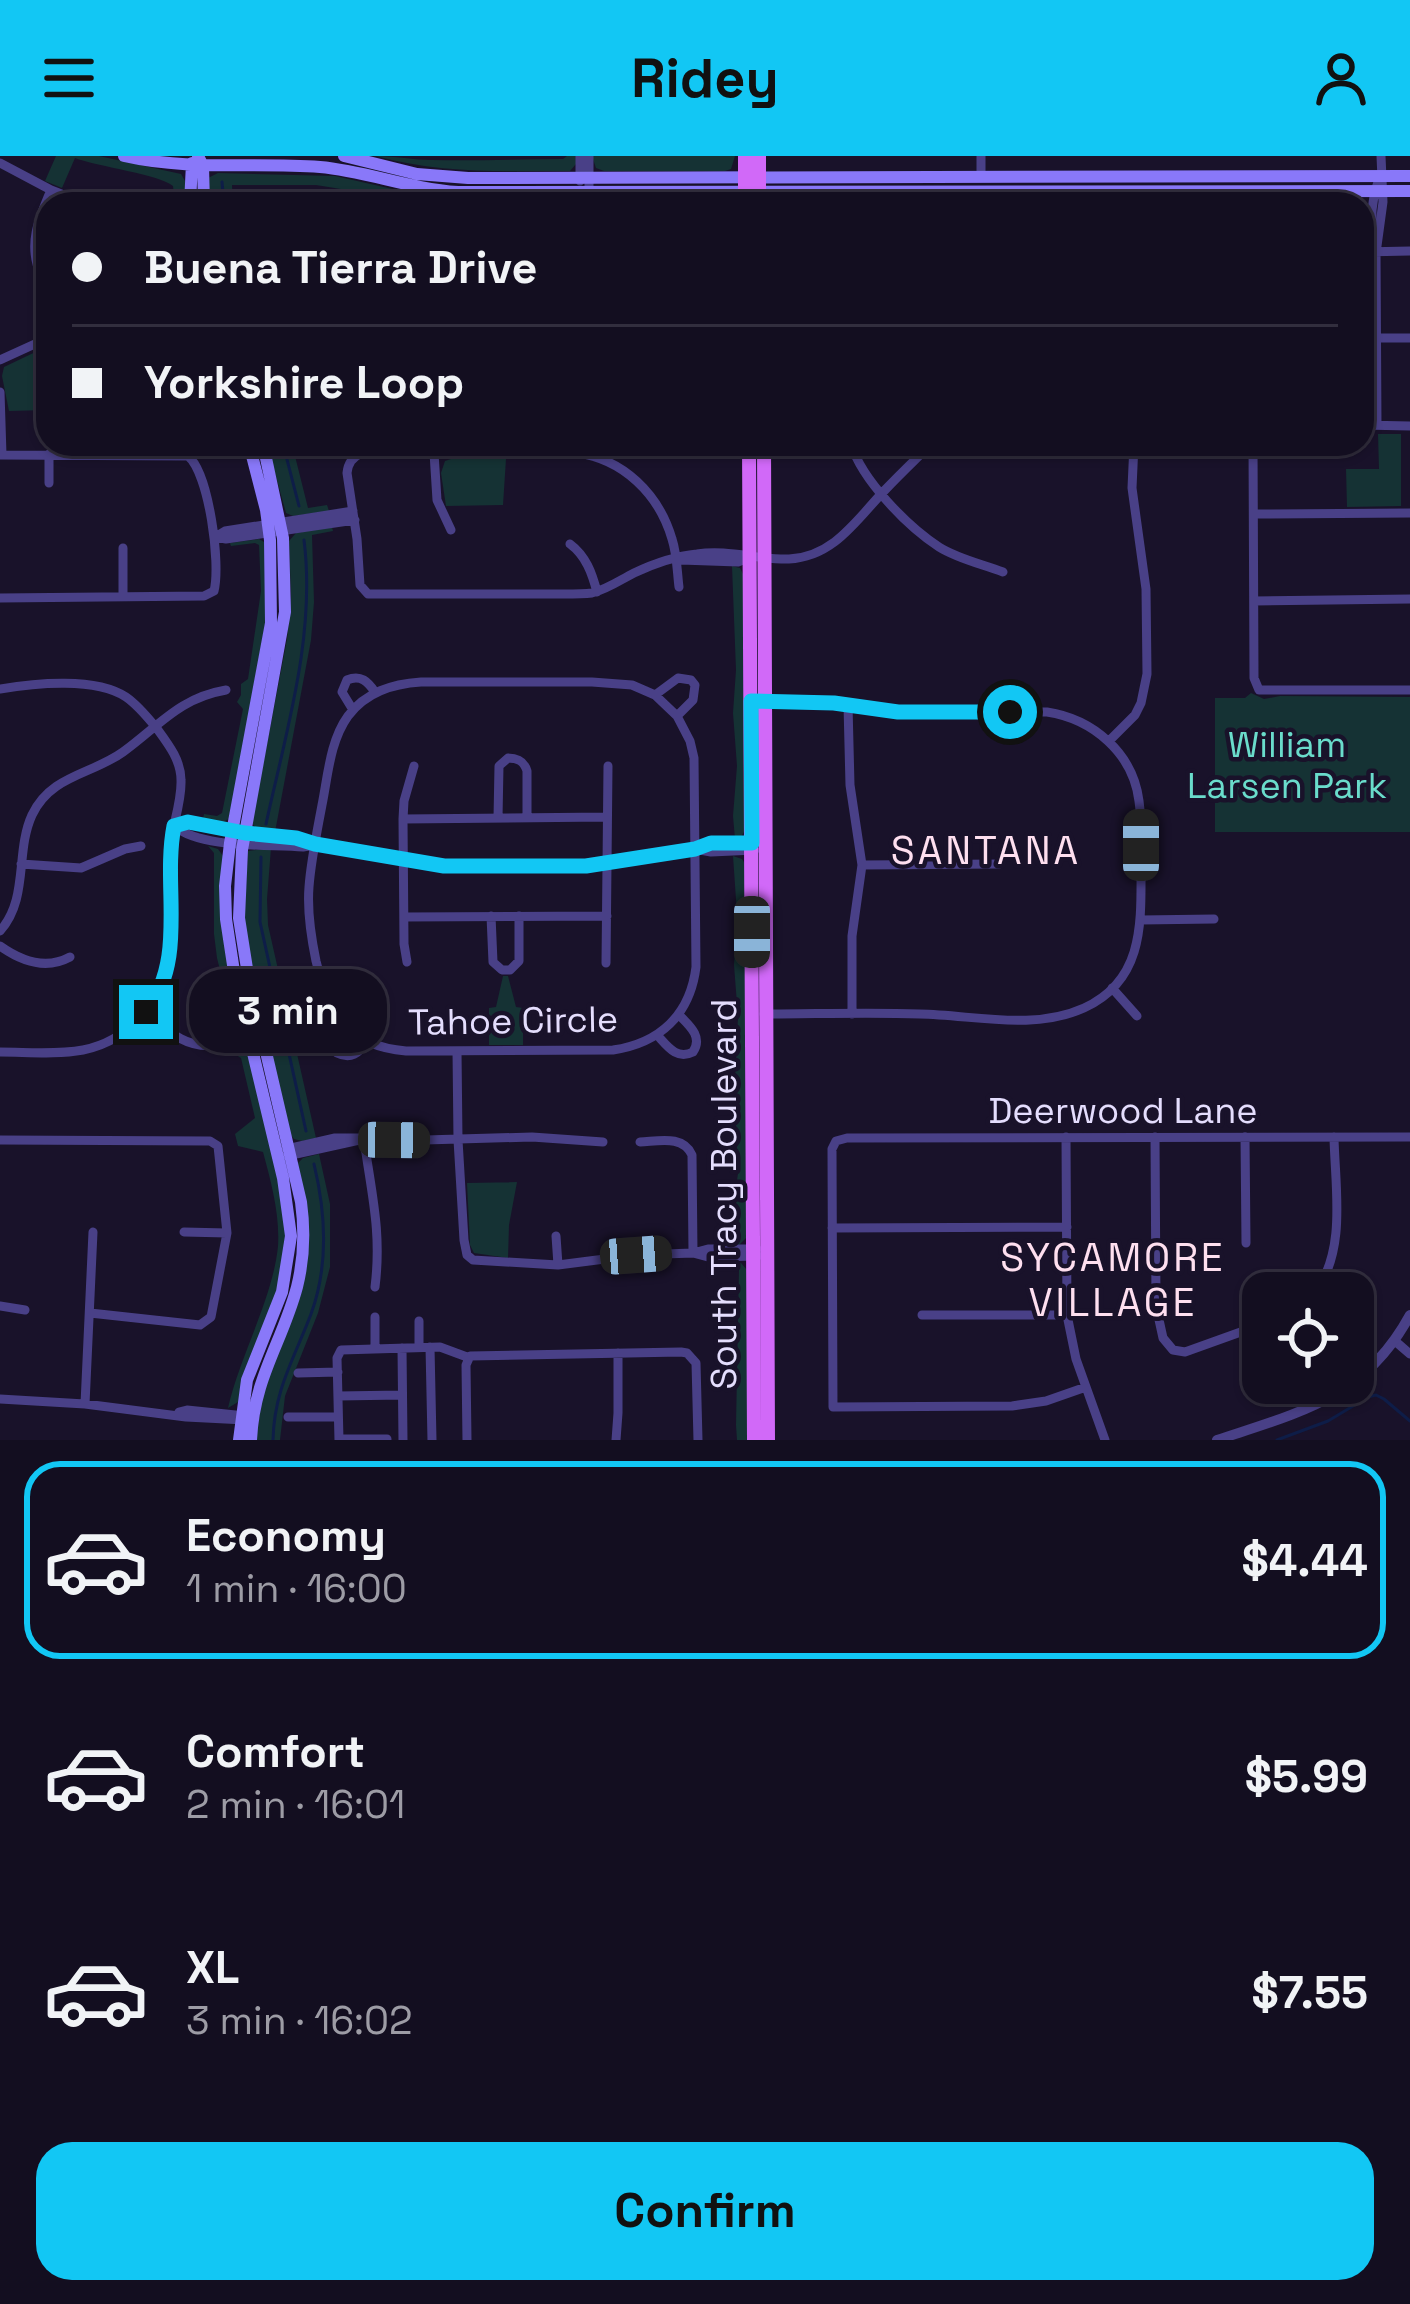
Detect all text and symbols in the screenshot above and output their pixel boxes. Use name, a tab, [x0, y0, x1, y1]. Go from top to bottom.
text: Ridey	[631, 44, 779, 113]
icon: menu	[36, 45, 102, 111]
icon: person	[1308, 45, 1374, 111]
text: Buena Tierra Drive	[144, 239, 538, 296]
text: Yorkshire Loop	[144, 354, 464, 411]
route start	[983, 685, 1037, 739]
park label: William Larsen Park	[1187, 722, 1387, 809]
car	[1123, 809, 1159, 881]
district label: SANTANA	[891, 826, 1081, 875]
car	[734, 896, 770, 968]
callout: 3 min	[188, 970, 386, 1054]
route end	[119, 985, 173, 1039]
text: 3 min	[237, 986, 339, 1035]
street label: Tahoe Circle	[408, 996, 618, 1046]
street label: South Tracy Boulevard	[701, 999, 747, 1389]
street label: Deerwood Lane	[988, 1088, 1258, 1134]
car	[358, 1121, 430, 1159]
district label: SYCAMORE VILLAGE	[1000, 1233, 1226, 1327]
car	[599, 1235, 673, 1275]
map controls	[1242, 1272, 1374, 1404]
button: locate	[1242, 1272, 1374, 1404]
icon: car	[42, 1506, 150, 1614]
text: Economy	[186, 1507, 386, 1564]
text: $4.44	[1241, 1532, 1368, 1589]
text: 1 min · 16:00	[186, 1564, 407, 1613]
icon: car	[42, 1722, 150, 1830]
text: Comfort	[186, 1723, 365, 1780]
text: $5.99	[1245, 1748, 1368, 1805]
text: 2 min · 16:01	[186, 1780, 405, 1829]
icon: car	[42, 1938, 150, 2046]
text: XL	[186, 1939, 239, 1996]
text: $7.55	[1251, 1964, 1368, 2021]
text: 3 min · 16:02	[186, 1996, 412, 2045]
button: Confirm	[36, 2142, 1374, 2280]

